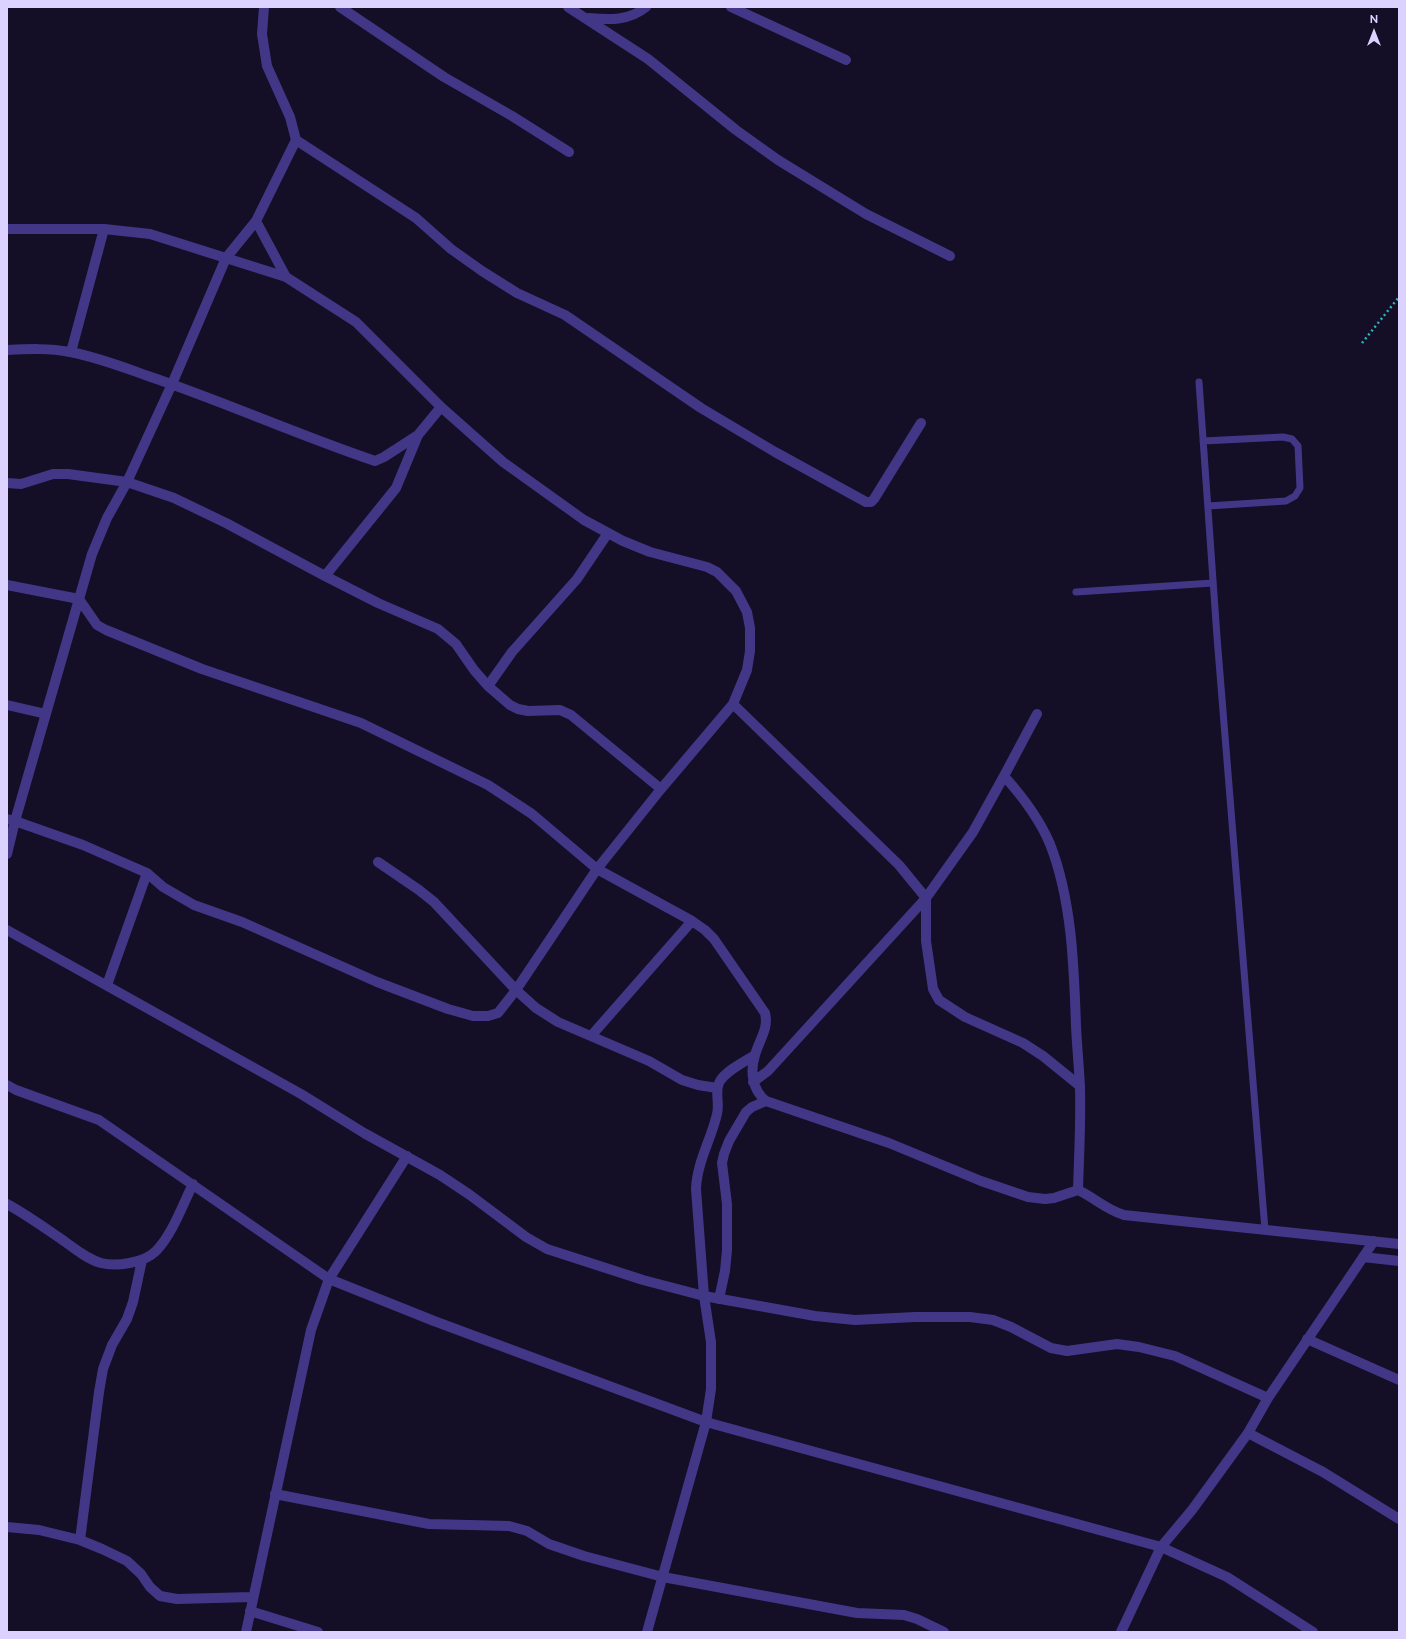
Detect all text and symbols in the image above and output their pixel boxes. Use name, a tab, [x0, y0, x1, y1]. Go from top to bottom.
north arrow	[1354, 12, 1394, 52]
text: N	[1370, 13, 1378, 26]

